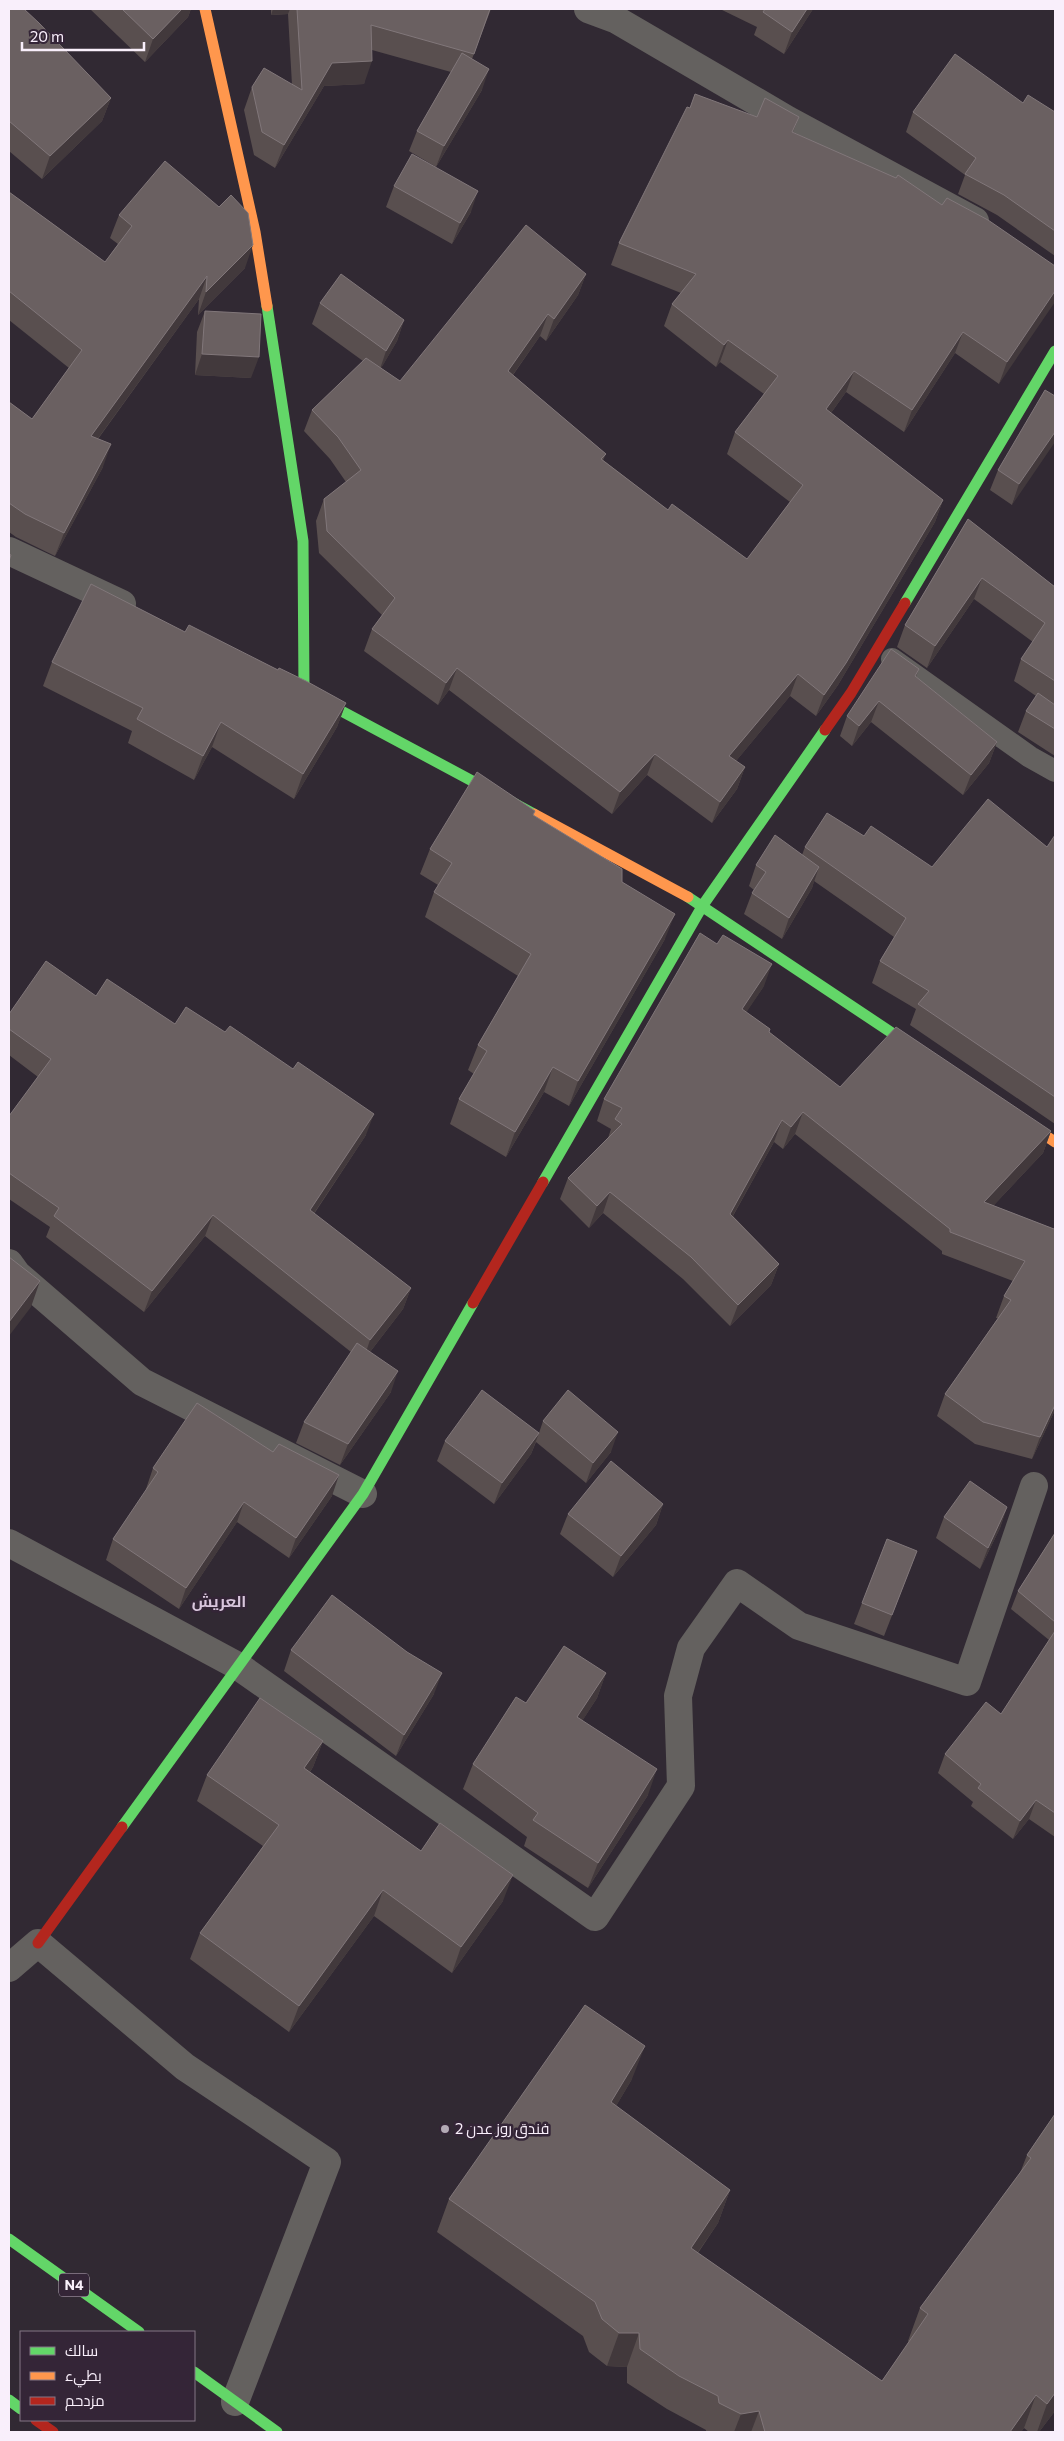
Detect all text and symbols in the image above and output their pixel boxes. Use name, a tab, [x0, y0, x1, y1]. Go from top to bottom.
scale bar	[22, 20, 145, 52]
text: 20 m	[30, 27, 64, 45]
district label: العريش	[192, 1591, 246, 1611]
place label: فندق روز عدن 2	[455, 2119, 549, 2139]
marker: فندق روز عدن 2	[439, 2123, 451, 2135]
road number: N4	[59, 2274, 89, 2296]
legend	[20, 2331, 195, 2421]
text: سالك	[65, 2341, 98, 2359]
text: بطيء	[65, 2366, 102, 2388]
text: مزدحم	[65, 2391, 105, 2411]

